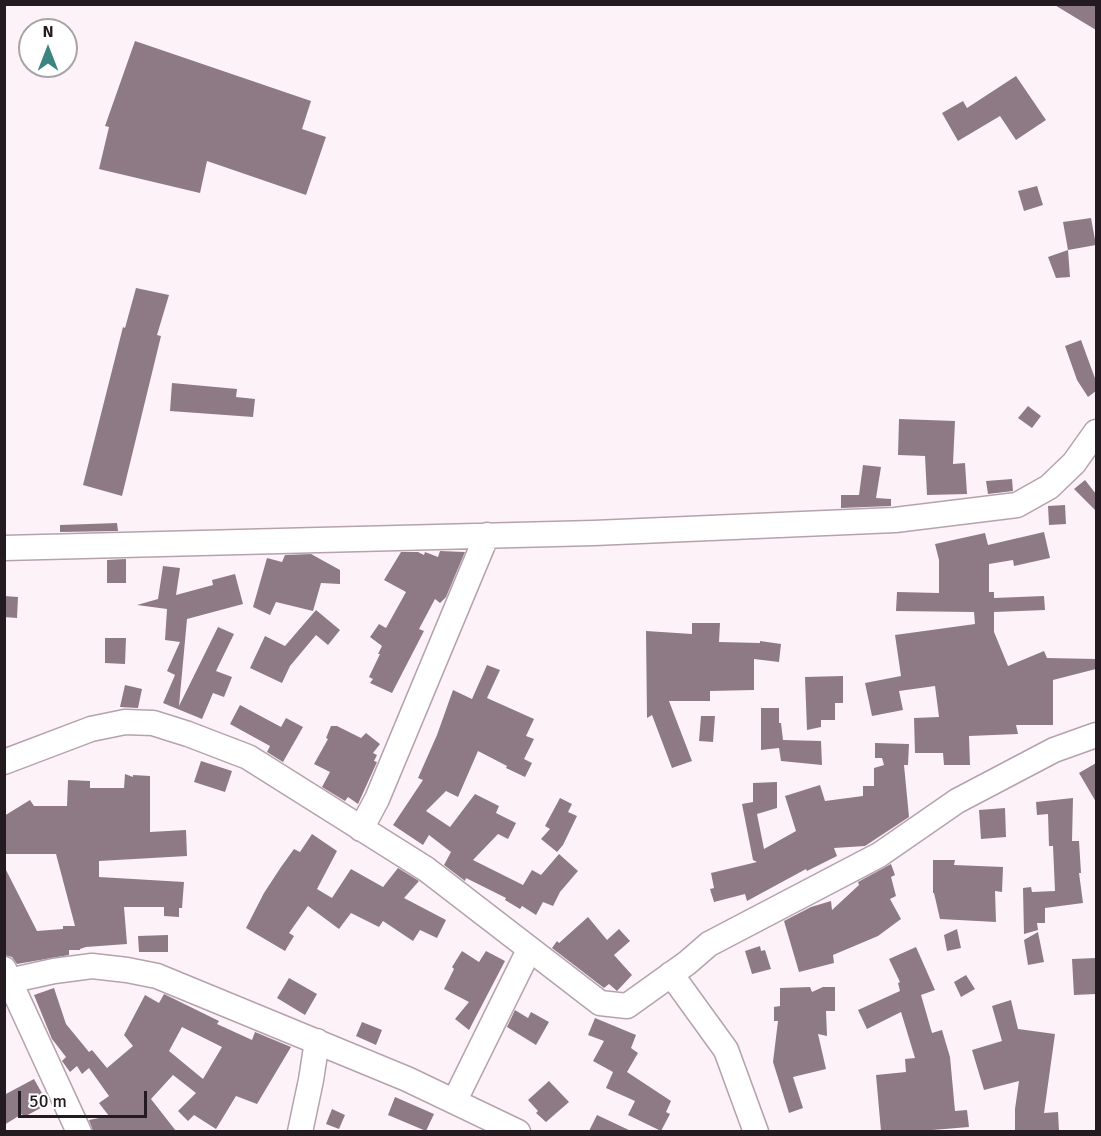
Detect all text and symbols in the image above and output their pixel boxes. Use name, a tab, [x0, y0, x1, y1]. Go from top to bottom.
north arrow	[18, 18, 78, 78]
text: N	[42, 22, 54, 42]
scale bar	[21, 1079, 150, 1117]
text: 50 m	[29, 1090, 67, 1112]

